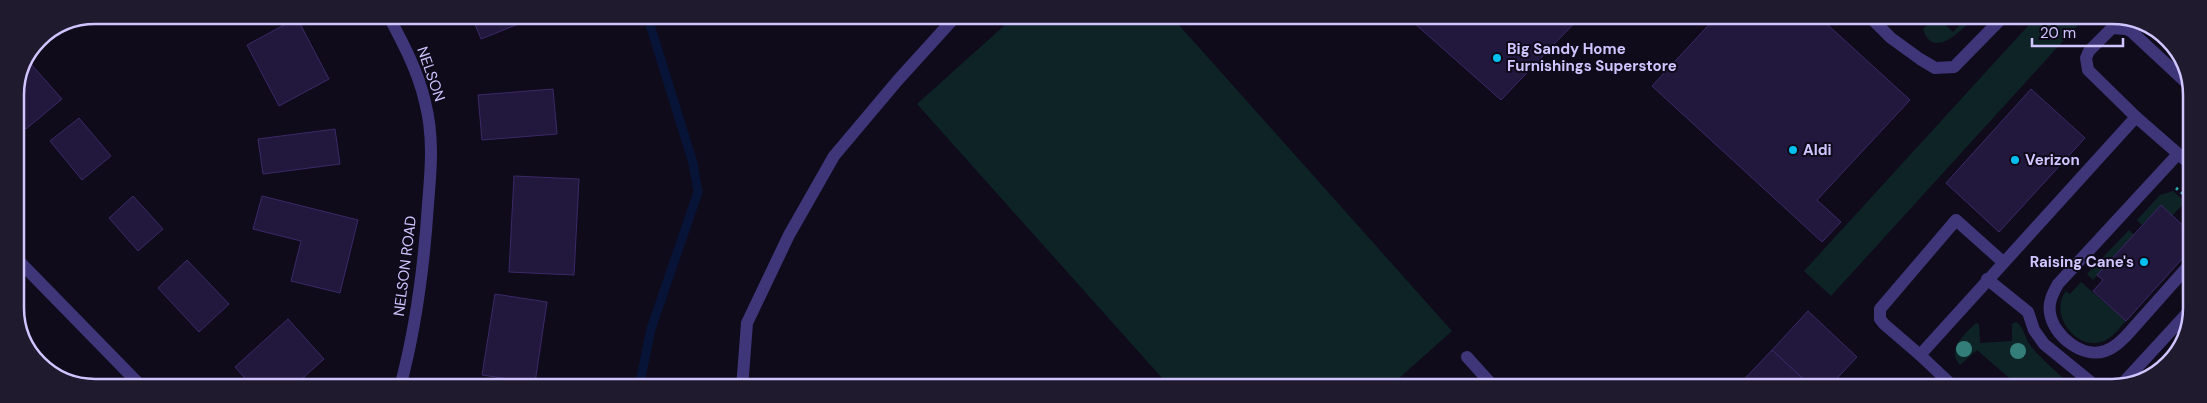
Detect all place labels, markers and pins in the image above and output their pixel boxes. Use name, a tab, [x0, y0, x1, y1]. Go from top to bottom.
place label: Big Sandy Home Furnishings Superstore	[1507, 39, 1677, 76]
marker: Big Sandy Home Furnishings Superstore	[1491, 52, 1503, 64]
place label: Aldi	[1803, 140, 1832, 160]
marker: Aldi	[1787, 144, 1799, 156]
place label: Verizon	[2025, 150, 2080, 170]
marker: Verizon	[2009, 154, 2021, 166]
place label: Raising Cane's	[2030, 252, 2134, 272]
marker: Raising Cane's	[2138, 256, 2150, 268]

